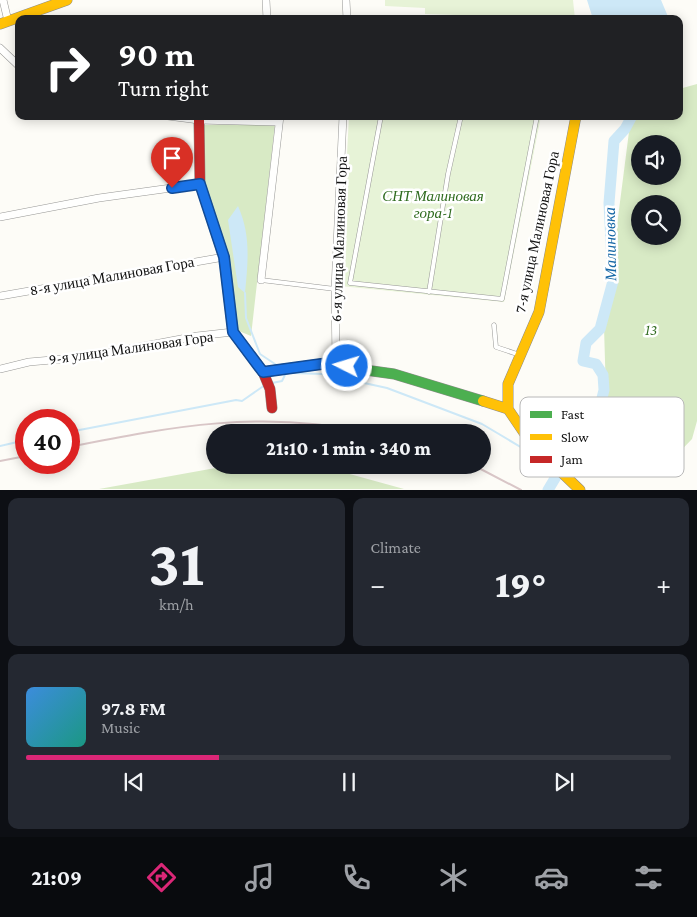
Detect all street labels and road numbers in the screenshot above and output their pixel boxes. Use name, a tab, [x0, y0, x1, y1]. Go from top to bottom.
street label: 7-я улица Малиновая Гора	[512, 149, 562, 314]
street label: 6-я улица Малиновая Гора	[328, 155, 350, 322]
street label: 8-я улица Малиновая Гора	[29, 254, 196, 298]
street label: 9-я улица Малиновая Гора	[48, 328, 215, 367]

